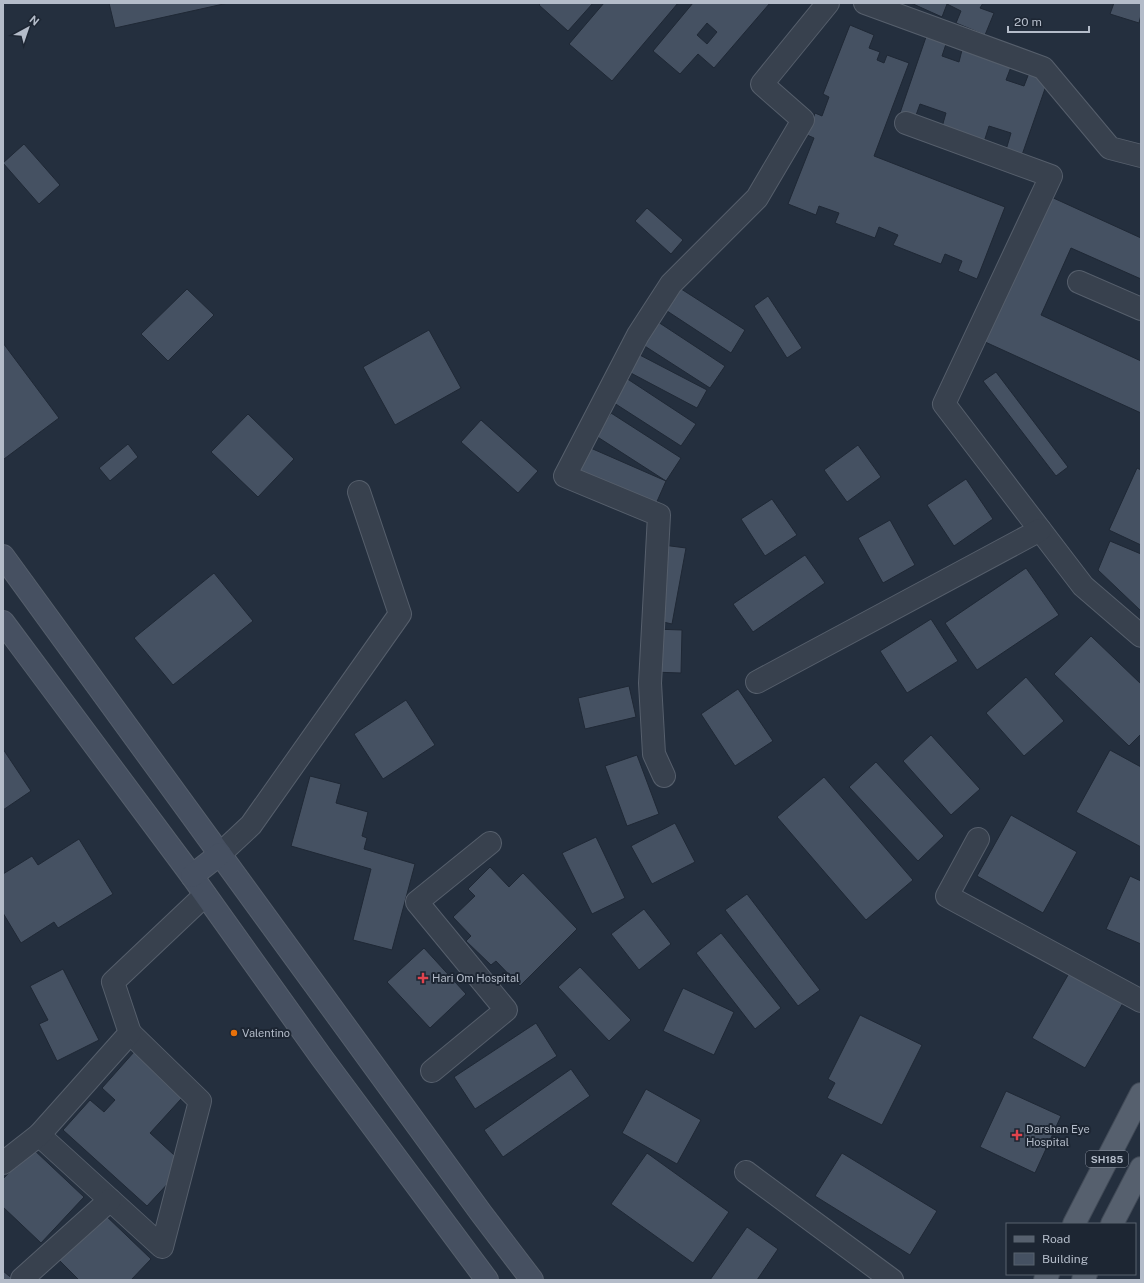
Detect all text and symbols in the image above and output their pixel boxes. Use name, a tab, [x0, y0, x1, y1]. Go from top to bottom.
north arrow	[8, 8, 48, 48]
scale bar	[1008, 8, 1089, 34]
text: N	[27, 13, 42, 28]
text: 20 m	[1014, 15, 1042, 29]
marker: Hari Om Hospital	[417, 972, 429, 984]
place label: Hari Om Hospital	[432, 972, 519, 984]
place label: Valentino	[242, 1027, 290, 1039]
marker: Valentino	[229, 1028, 239, 1038]
place label: Darshan Eye Hospital	[1026, 1123, 1090, 1148]
marker: Darshan Eye Hospital	[1011, 1129, 1023, 1141]
road number: SH185	[1086, 1151, 1128, 1167]
legend	[1006, 1223, 1136, 1275]
text: Road	[1042, 1232, 1070, 1246]
text: Building	[1042, 1252, 1088, 1266]

